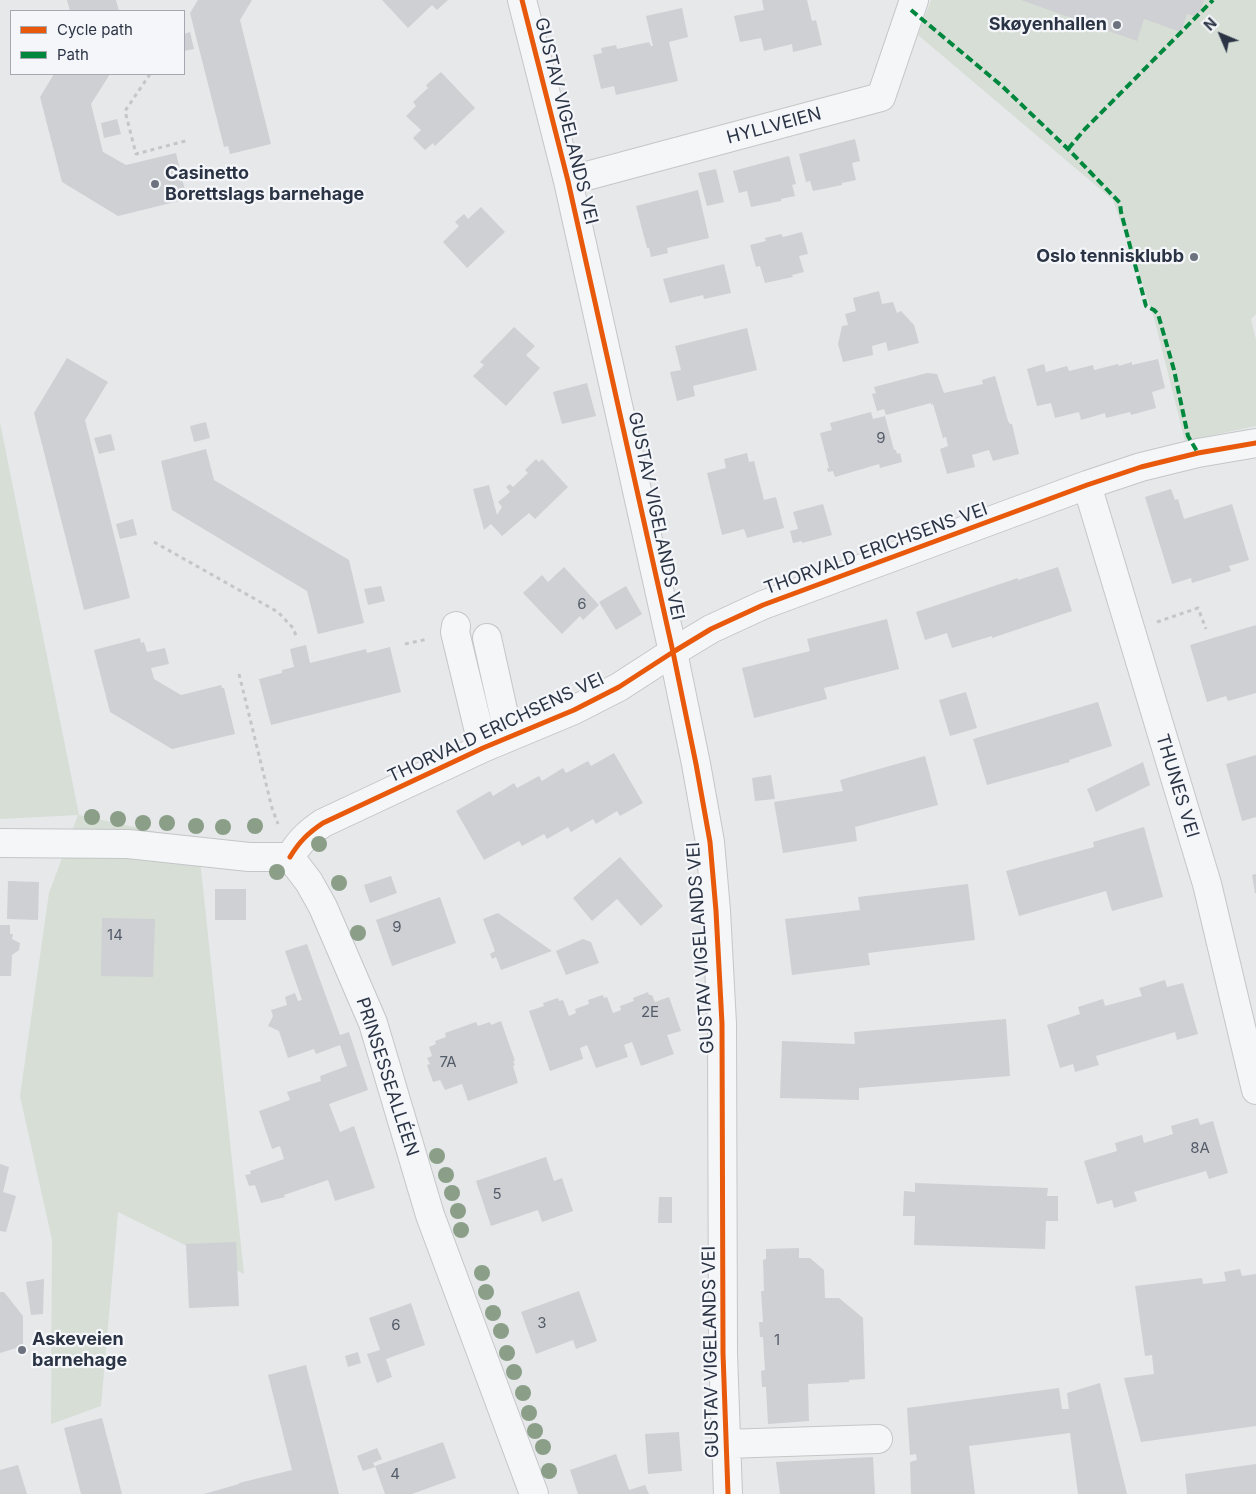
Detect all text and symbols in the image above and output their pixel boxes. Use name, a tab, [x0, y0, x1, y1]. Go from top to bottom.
legend	[10, 10, 185, 75]
north arrow	[1196, 10, 1246, 60]
place label: Skøyenhallen	[989, 14, 1107, 36]
text: N	[1200, 14, 1220, 34]
street label: GUSTAV VIGELANDS VEI	[530, 15, 602, 227]
marker: Skøyenhallen	[1111, 19, 1123, 31]
text: Cycle path	[57, 20, 133, 39]
text: Path	[57, 45, 89, 64]
street label: HYLLVEIEN	[724, 103, 824, 149]
place label: Casinetto Borettslags barnehage	[165, 163, 364, 205]
marker: Casinetto Borettslags barnehage	[149, 178, 161, 190]
place label: Oslo tennisklubb	[1036, 246, 1184, 268]
marker: Oslo tennisklubb	[1188, 251, 1200, 263]
street label: GUSTAV VIGELANDS VEI	[623, 410, 689, 622]
house number: 9	[876, 429, 886, 447]
street label: THORVALD ERICHSENS VEI	[761, 498, 991, 600]
house number: 6	[577, 595, 587, 613]
street label: THORVALD ERICHSENS VEI	[384, 668, 608, 788]
street label: THUNES VEI	[1151, 731, 1203, 841]
street label: GUSTAV VIGELANDS VEI	[683, 841, 719, 1055]
house number: 9	[392, 918, 402, 936]
house number: 14	[107, 926, 123, 944]
street label: PRINSESSEALLÉEN	[351, 995, 423, 1159]
house number: 2E	[641, 1003, 659, 1021]
house number: 7A	[439, 1053, 457, 1071]
house number: 8A	[1190, 1139, 1210, 1157]
house number: 5	[492, 1185, 502, 1203]
street label: GUSTAV VIGELANDS VEI	[698, 1246, 724, 1458]
house number: 3	[537, 1314, 547, 1332]
house number: 6	[391, 1316, 401, 1334]
place label: Askeveien barnehage	[32, 1329, 127, 1372]
house number: 1	[774, 1331, 780, 1349]
marker: Askeveien barnehage	[16, 1344, 28, 1356]
house number: 4	[390, 1465, 400, 1483]

